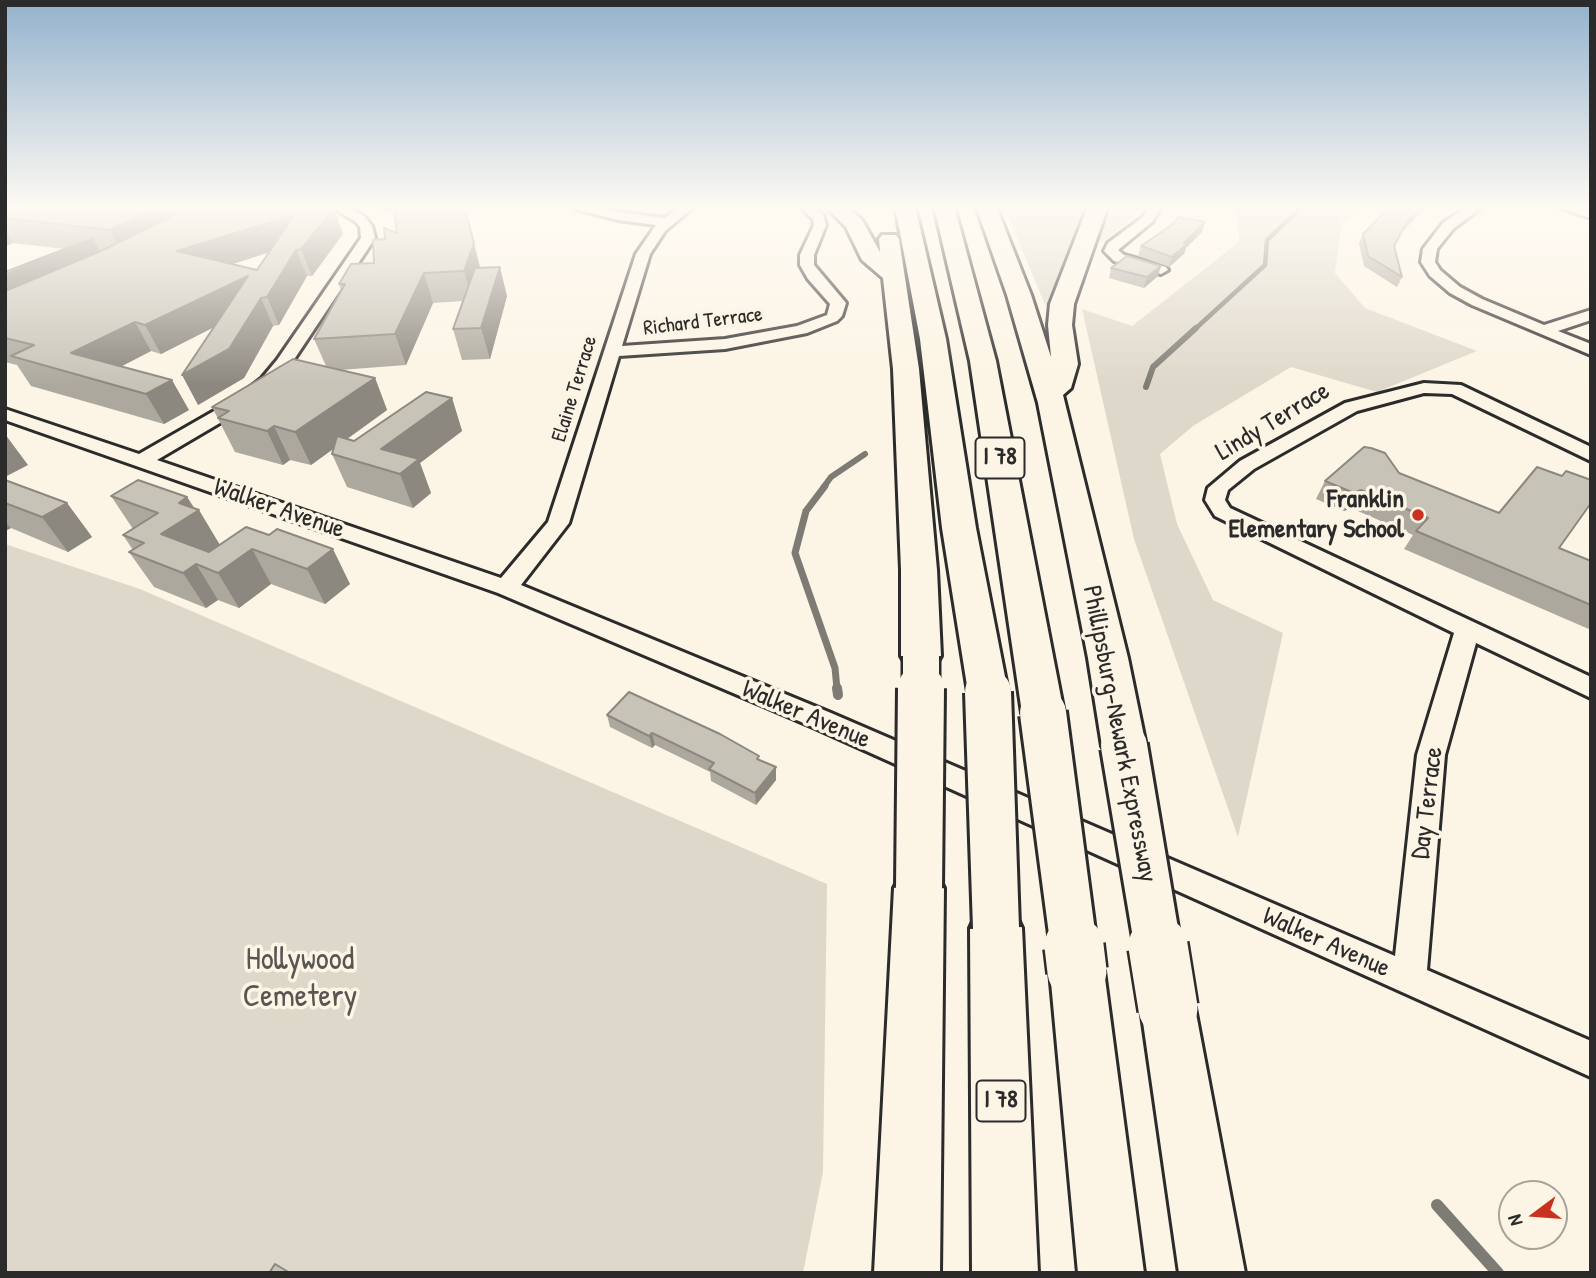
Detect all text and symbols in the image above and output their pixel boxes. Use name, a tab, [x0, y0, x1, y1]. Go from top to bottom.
street label: Richard Terrace	[642, 302, 764, 342]
street label: Elaine Terrace	[547, 333, 603, 445]
street label: Lindy Terrace	[1210, 376, 1336, 468]
road number: I 78	[976, 438, 1024, 478]
street label: Walker Avenue	[210, 472, 348, 546]
place label: Franklin Elementary School	[1229, 484, 1404, 546]
marker: Franklin Elementary School	[1410, 507, 1426, 523]
street label: Phillipsburg-Newark Expressway	[1075, 583, 1163, 885]
street label: Walker Avenue	[737, 674, 875, 756]
street label: Day Terrace	[1406, 745, 1450, 861]
street label: Walker Avenue	[1257, 901, 1395, 985]
park label: Hollywood Cemetery	[243, 941, 357, 1016]
road number: I 78	[976, 1080, 1026, 1121]
north arrow	[1498, 1180, 1568, 1250]
text: N	[1501, 1212, 1529, 1229]

